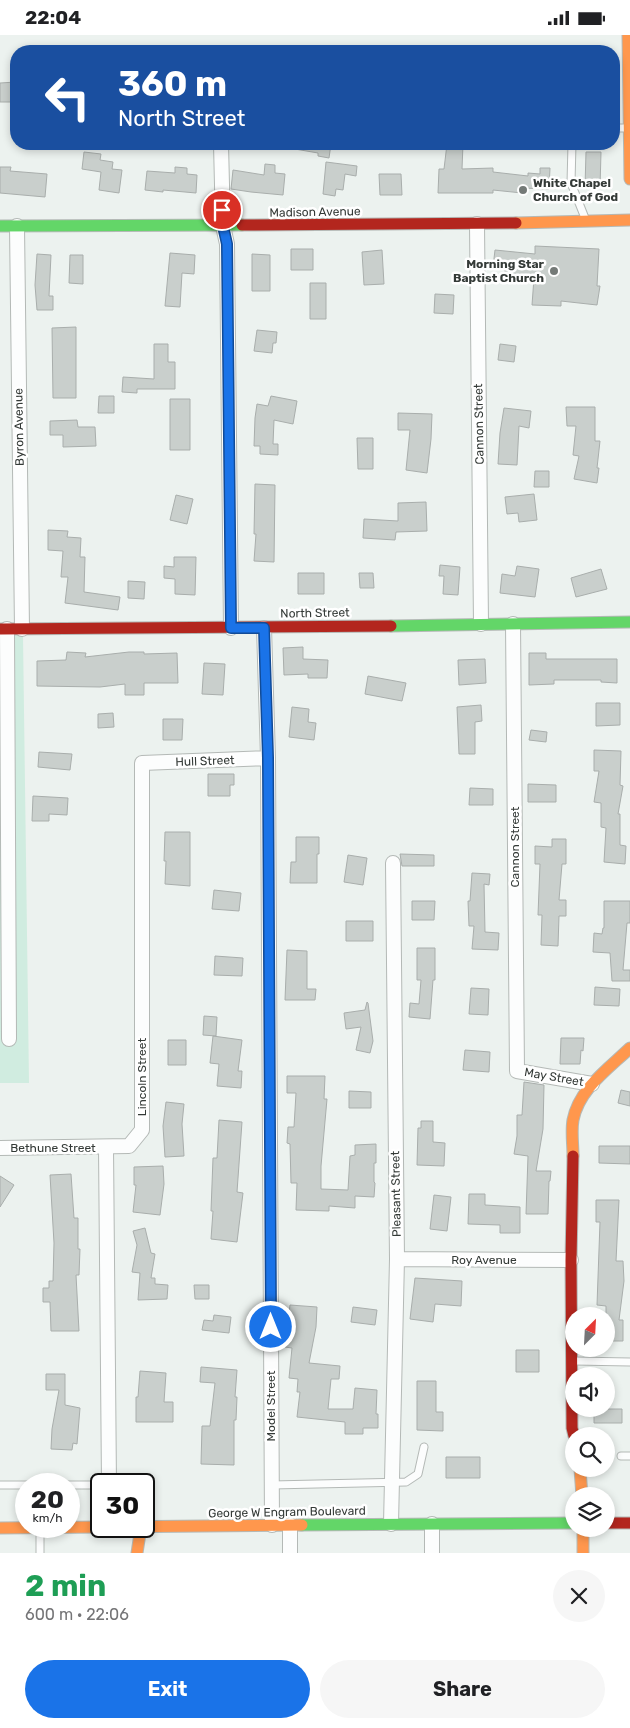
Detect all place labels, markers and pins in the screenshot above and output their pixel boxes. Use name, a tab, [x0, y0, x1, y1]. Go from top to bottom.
place label: White Chapel Church of God	[533, 176, 618, 204]
marker: White Chapel Church of God	[517, 184, 529, 196]
pin	[201, 189, 243, 231]
place label: Morning Star Baptist Church	[453, 257, 545, 285]
marker: Morning Star Baptist Church	[548, 265, 560, 277]

